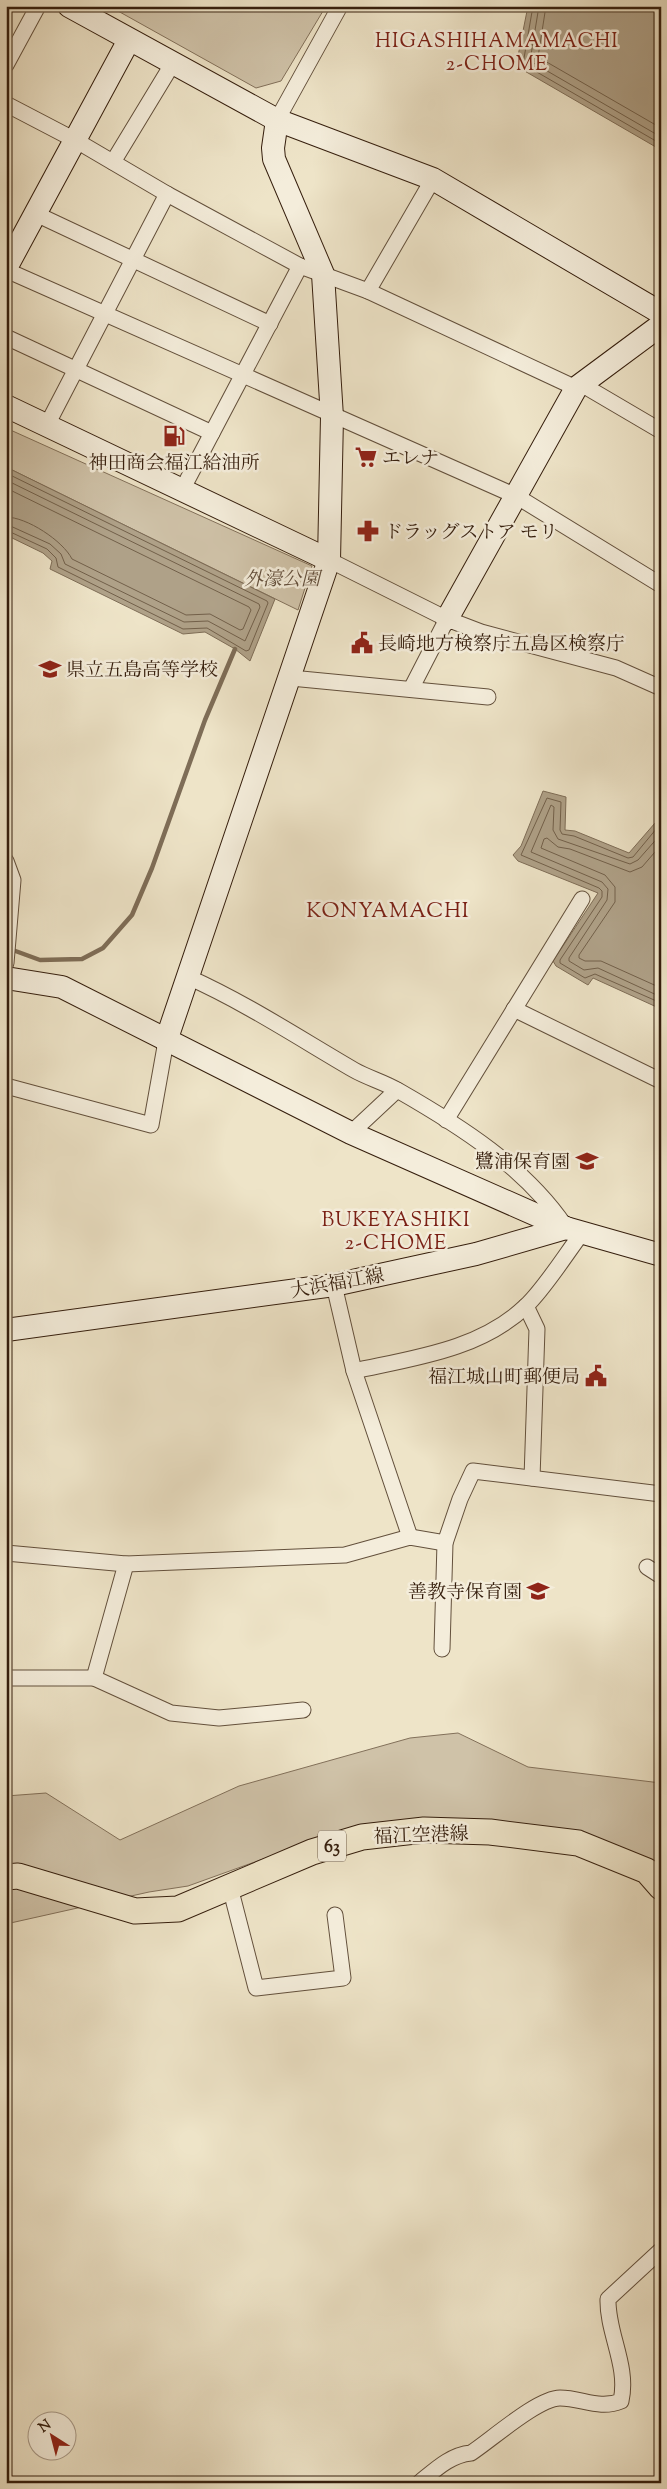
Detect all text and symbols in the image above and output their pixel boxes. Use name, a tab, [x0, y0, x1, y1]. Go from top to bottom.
district label: HIGASHIHAMAMACHI 2-CHOME	[375, 28, 619, 80]
fuel station icon: 神田商会福江給油所	[161, 423, 187, 449]
supermarket icon: エレナ	[353, 444, 379, 470]
place label: エレナ	[382, 446, 439, 473]
place label: 神田商会福江給油所	[88, 451, 260, 478]
pharmacy icon: ドラッグストア モリ	[355, 518, 381, 544]
place label: ドラッグストア モリ	[384, 520, 558, 547]
park label: 外濠公園	[244, 567, 323, 594]
public building icon: 長崎地方検察庁五島区検察庁	[349, 630, 375, 656]
place label: 長崎地方検察庁五島区検察庁	[378, 632, 625, 659]
school or university icon: 県立五島高等学校	[37, 656, 63, 682]
place label: 県立五島高等学校	[66, 658, 218, 685]
district label: KONYAMACHI	[306, 897, 470, 927]
school or university icon: 鷺浦保育園	[574, 1148, 600, 1174]
place label: 鷺浦保育園	[475, 1150, 570, 1177]
district label: BUKEYASHIKI 2-CHOME	[321, 1207, 471, 1259]
street label: 大浜福江線	[288, 1263, 387, 1306]
public building icon: 福江城山町郵便局	[583, 1363, 609, 1389]
place label: 福江城山町郵便局	[428, 1365, 580, 1392]
school or university icon: 善教寺保育園	[525, 1578, 551, 1604]
place label: 善教寺保育園	[408, 1580, 522, 1607]
street label: 福江空港線	[373, 1821, 469, 1852]
road number: 63	[318, 1830, 346, 1862]
north arrow	[28, 2412, 78, 2462]
text: N	[35, 2416, 56, 2438]

